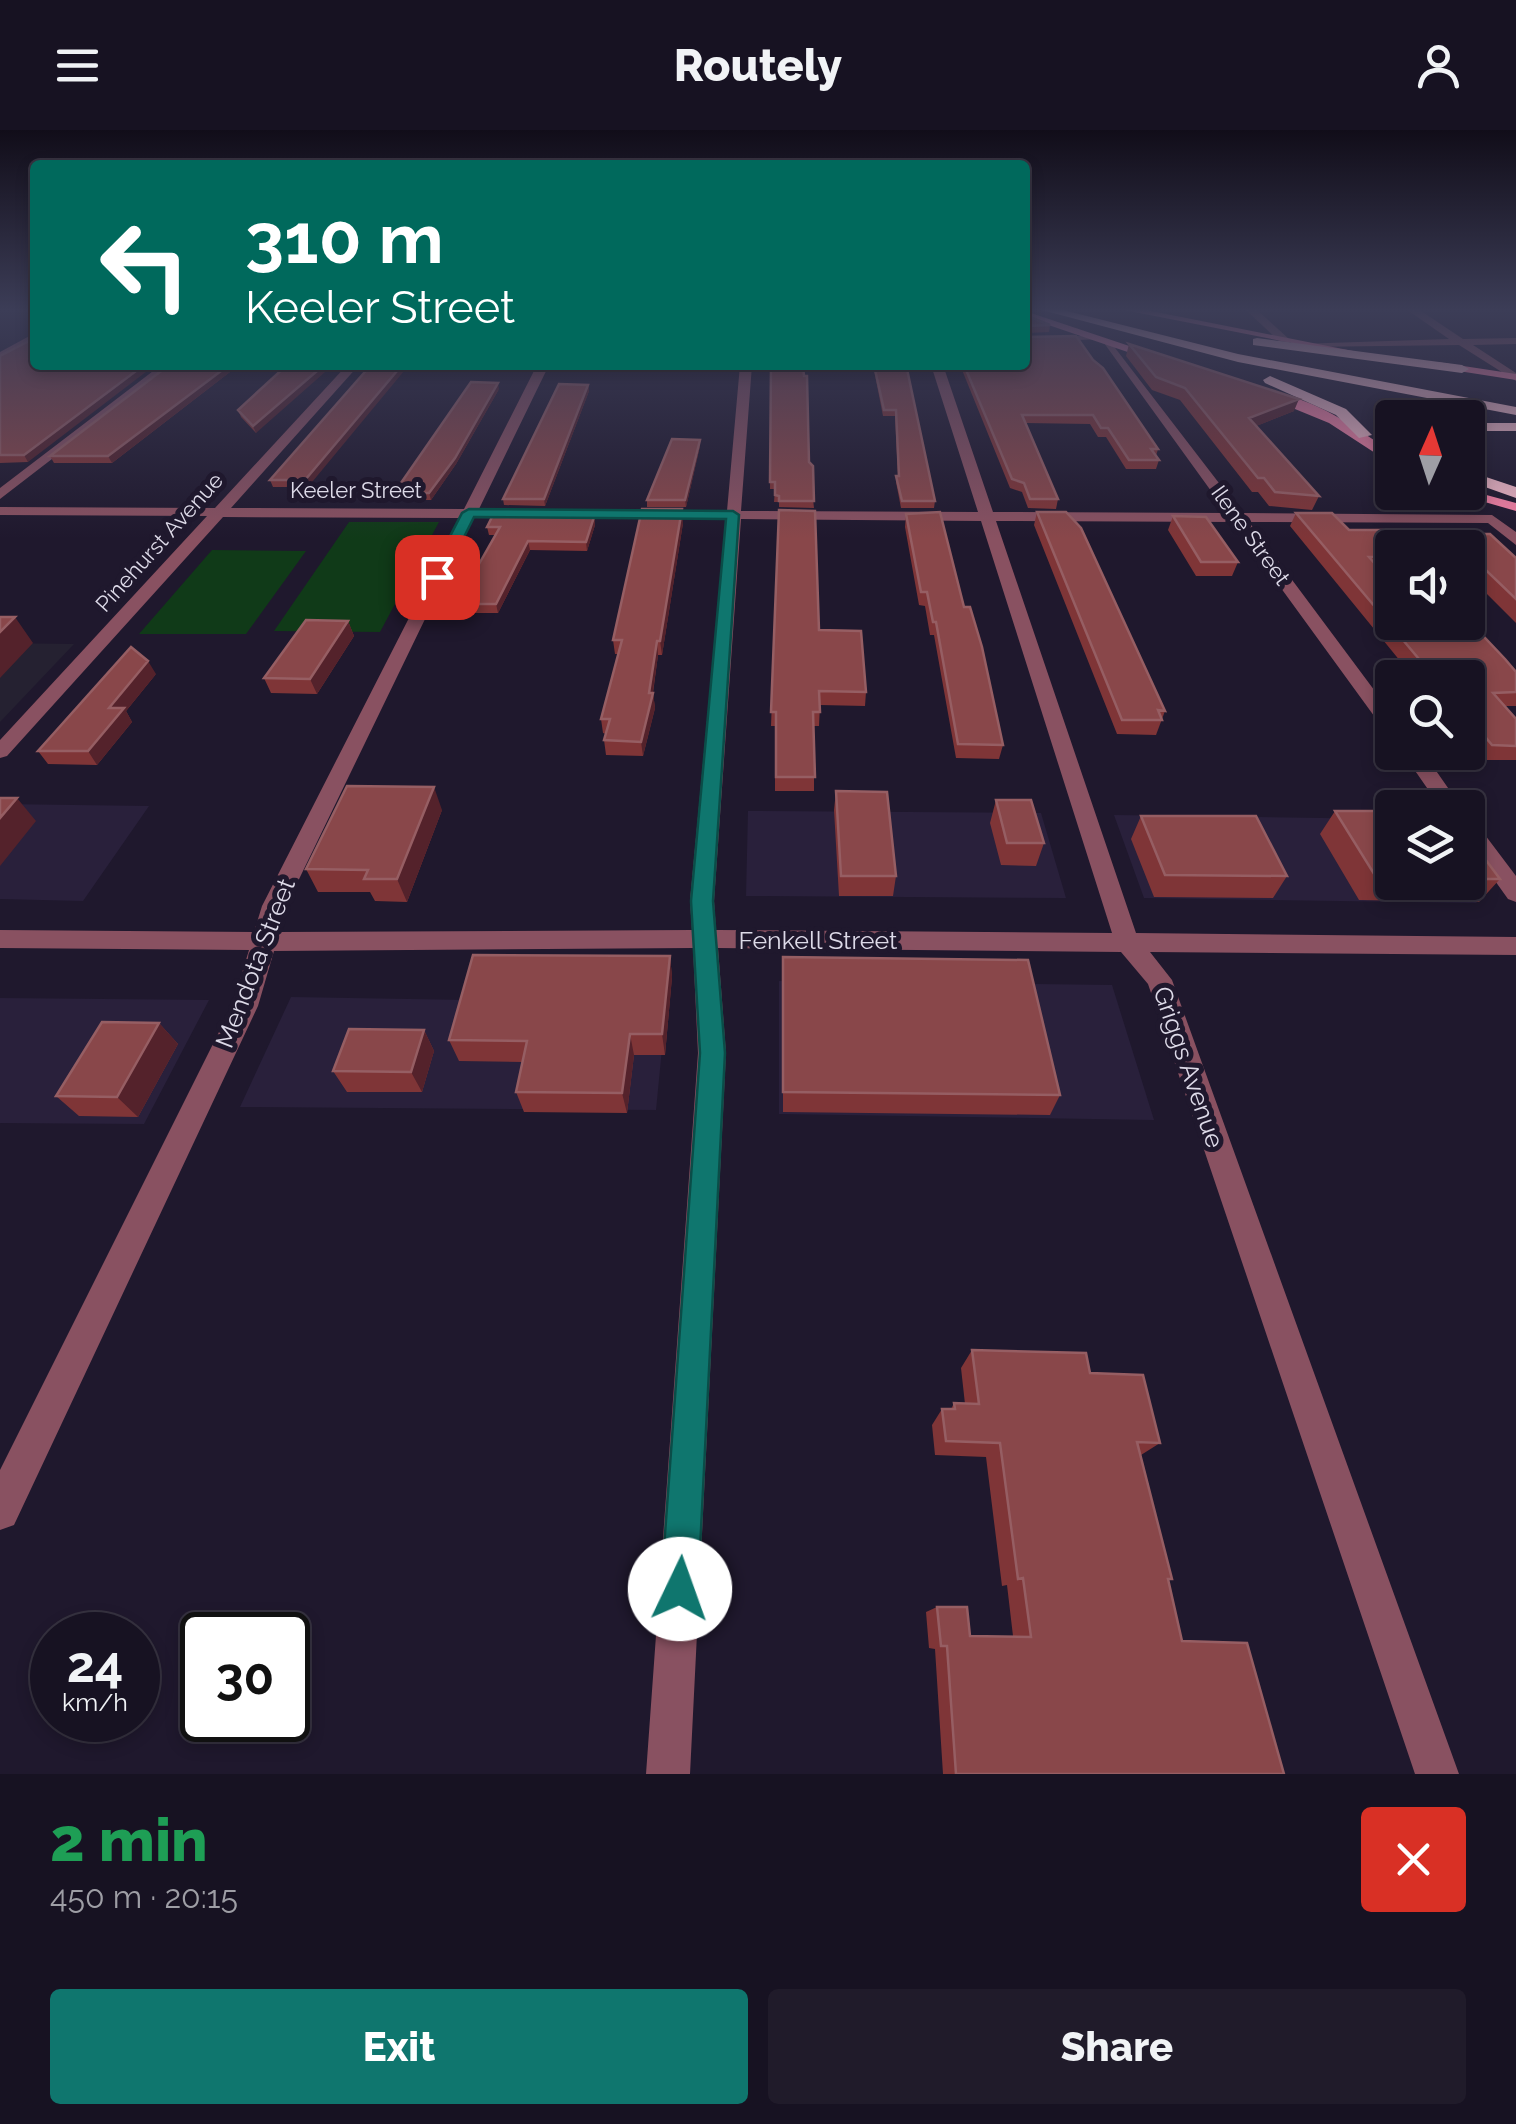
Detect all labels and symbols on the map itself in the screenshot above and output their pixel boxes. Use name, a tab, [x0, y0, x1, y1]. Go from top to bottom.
north arrow	[1375, 400, 1485, 510]
street label: Pinehurst Avenue	[90, 467, 228, 617]
street label: Keeler Street	[290, 477, 423, 503]
street label: Ilene Street	[1206, 480, 1296, 590]
pin	[395, 535, 480, 620]
street label: Mendota Street	[209, 874, 301, 1052]
street label: Fenkell Street	[739, 925, 898, 955]
street label: Griggs Avenue	[1147, 982, 1231, 1152]
position arrow	[628, 1537, 732, 1641]
speed limit sign: 30	[180, 1612, 310, 1742]

